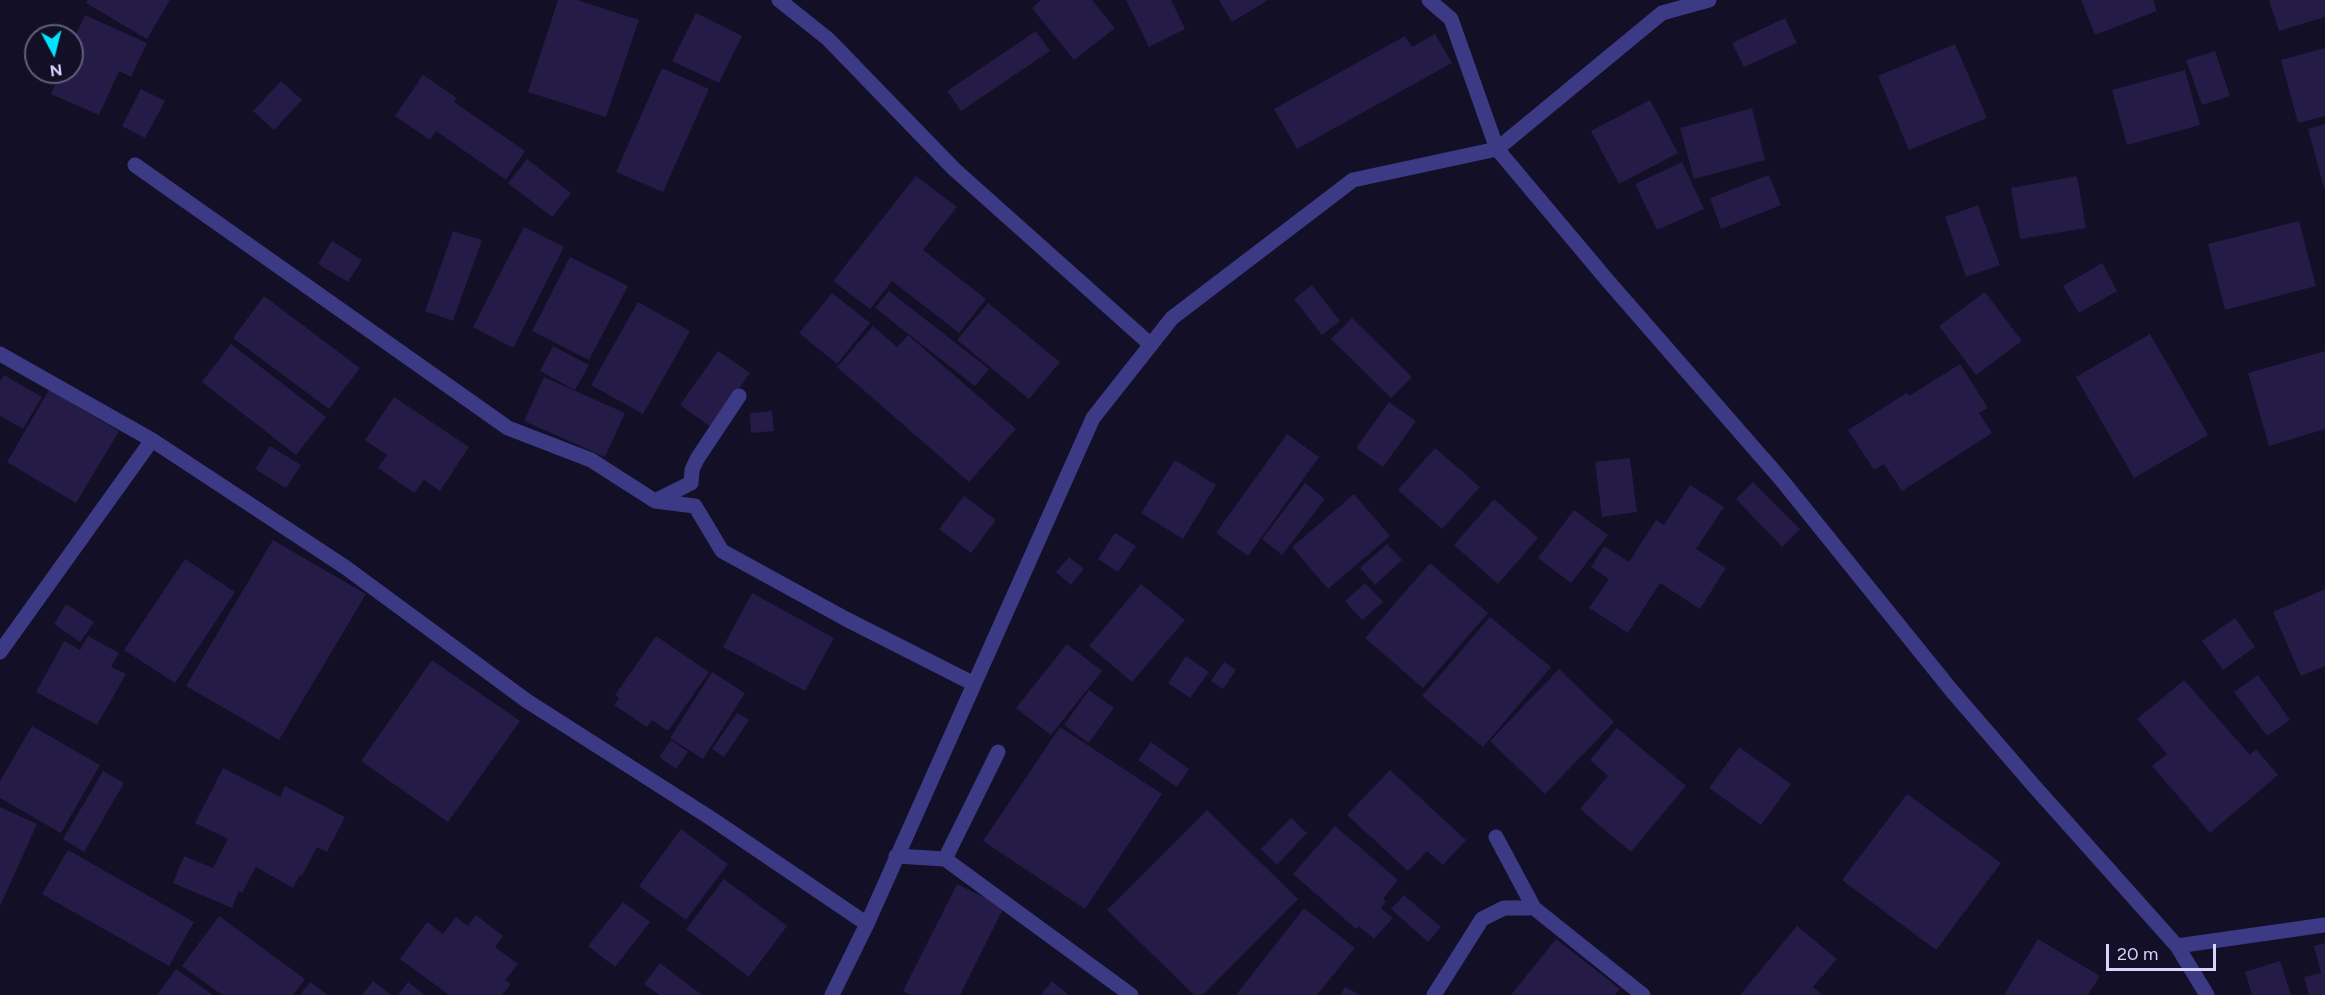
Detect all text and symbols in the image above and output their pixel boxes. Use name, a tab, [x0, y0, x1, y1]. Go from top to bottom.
north arrow	[24, 24, 84, 84]
text: N	[49, 60, 63, 81]
scale bar	[2109, 932, 2218, 970]
text: 20 m	[2117, 943, 2158, 965]

